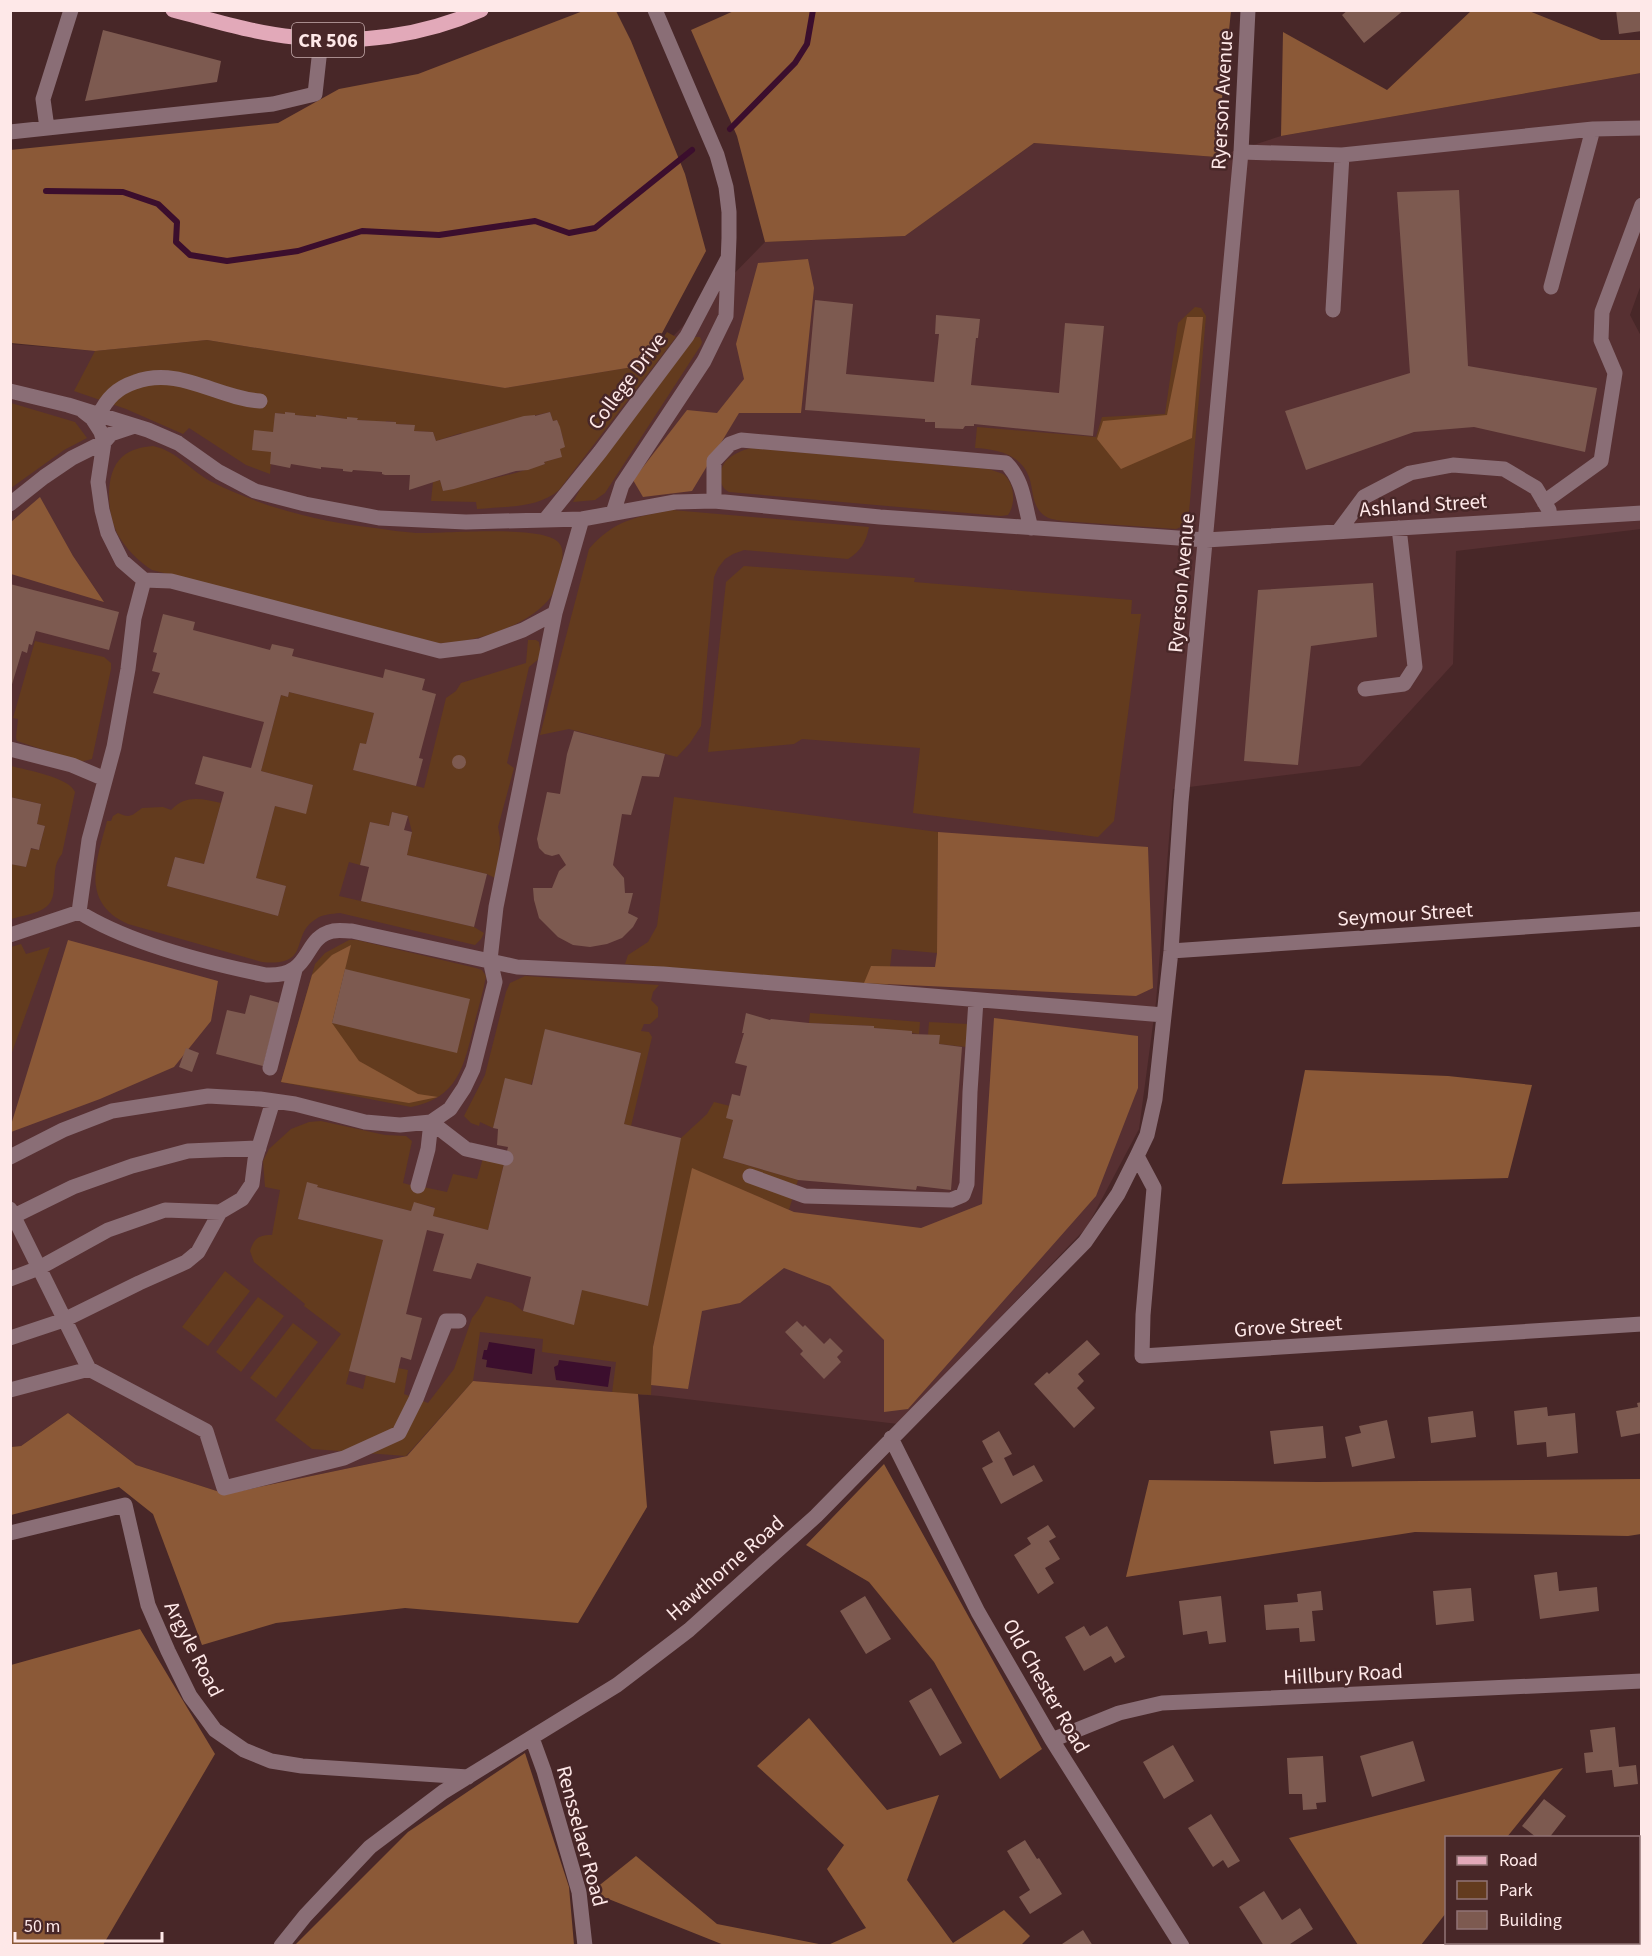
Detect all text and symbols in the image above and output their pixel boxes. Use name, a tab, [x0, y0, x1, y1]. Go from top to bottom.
road number: CR 506	[292, 23, 364, 57]
street label: Ryerson Avenue	[1203, 29, 1241, 171]
street label: College Drive	[581, 326, 673, 436]
street label: Ashland Street	[1358, 486, 1488, 524]
street label: Ryerson Avenue	[1160, 512, 1202, 654]
street label: Seymour Street	[1336, 894, 1474, 934]
street label: Grove Street	[1233, 1307, 1343, 1345]
street label: Hawthorne Road	[659, 1508, 791, 1628]
street label: Argyle Road	[157, 1596, 231, 1702]
street label: Old Chester Road	[995, 1613, 1097, 1759]
street label: Hillbury Road	[1283, 1656, 1403, 1692]
street label: Rensselaer Road	[549, 1762, 615, 1910]
legend	[1445, 1836, 1640, 1944]
text: Road	[1499, 1848, 1538, 1873]
text: Park	[1499, 1878, 1533, 1903]
scale bar	[15, 1905, 162, 1943]
text: Building	[1499, 1908, 1562, 1933]
text: 50 m	[24, 1914, 60, 1939]

